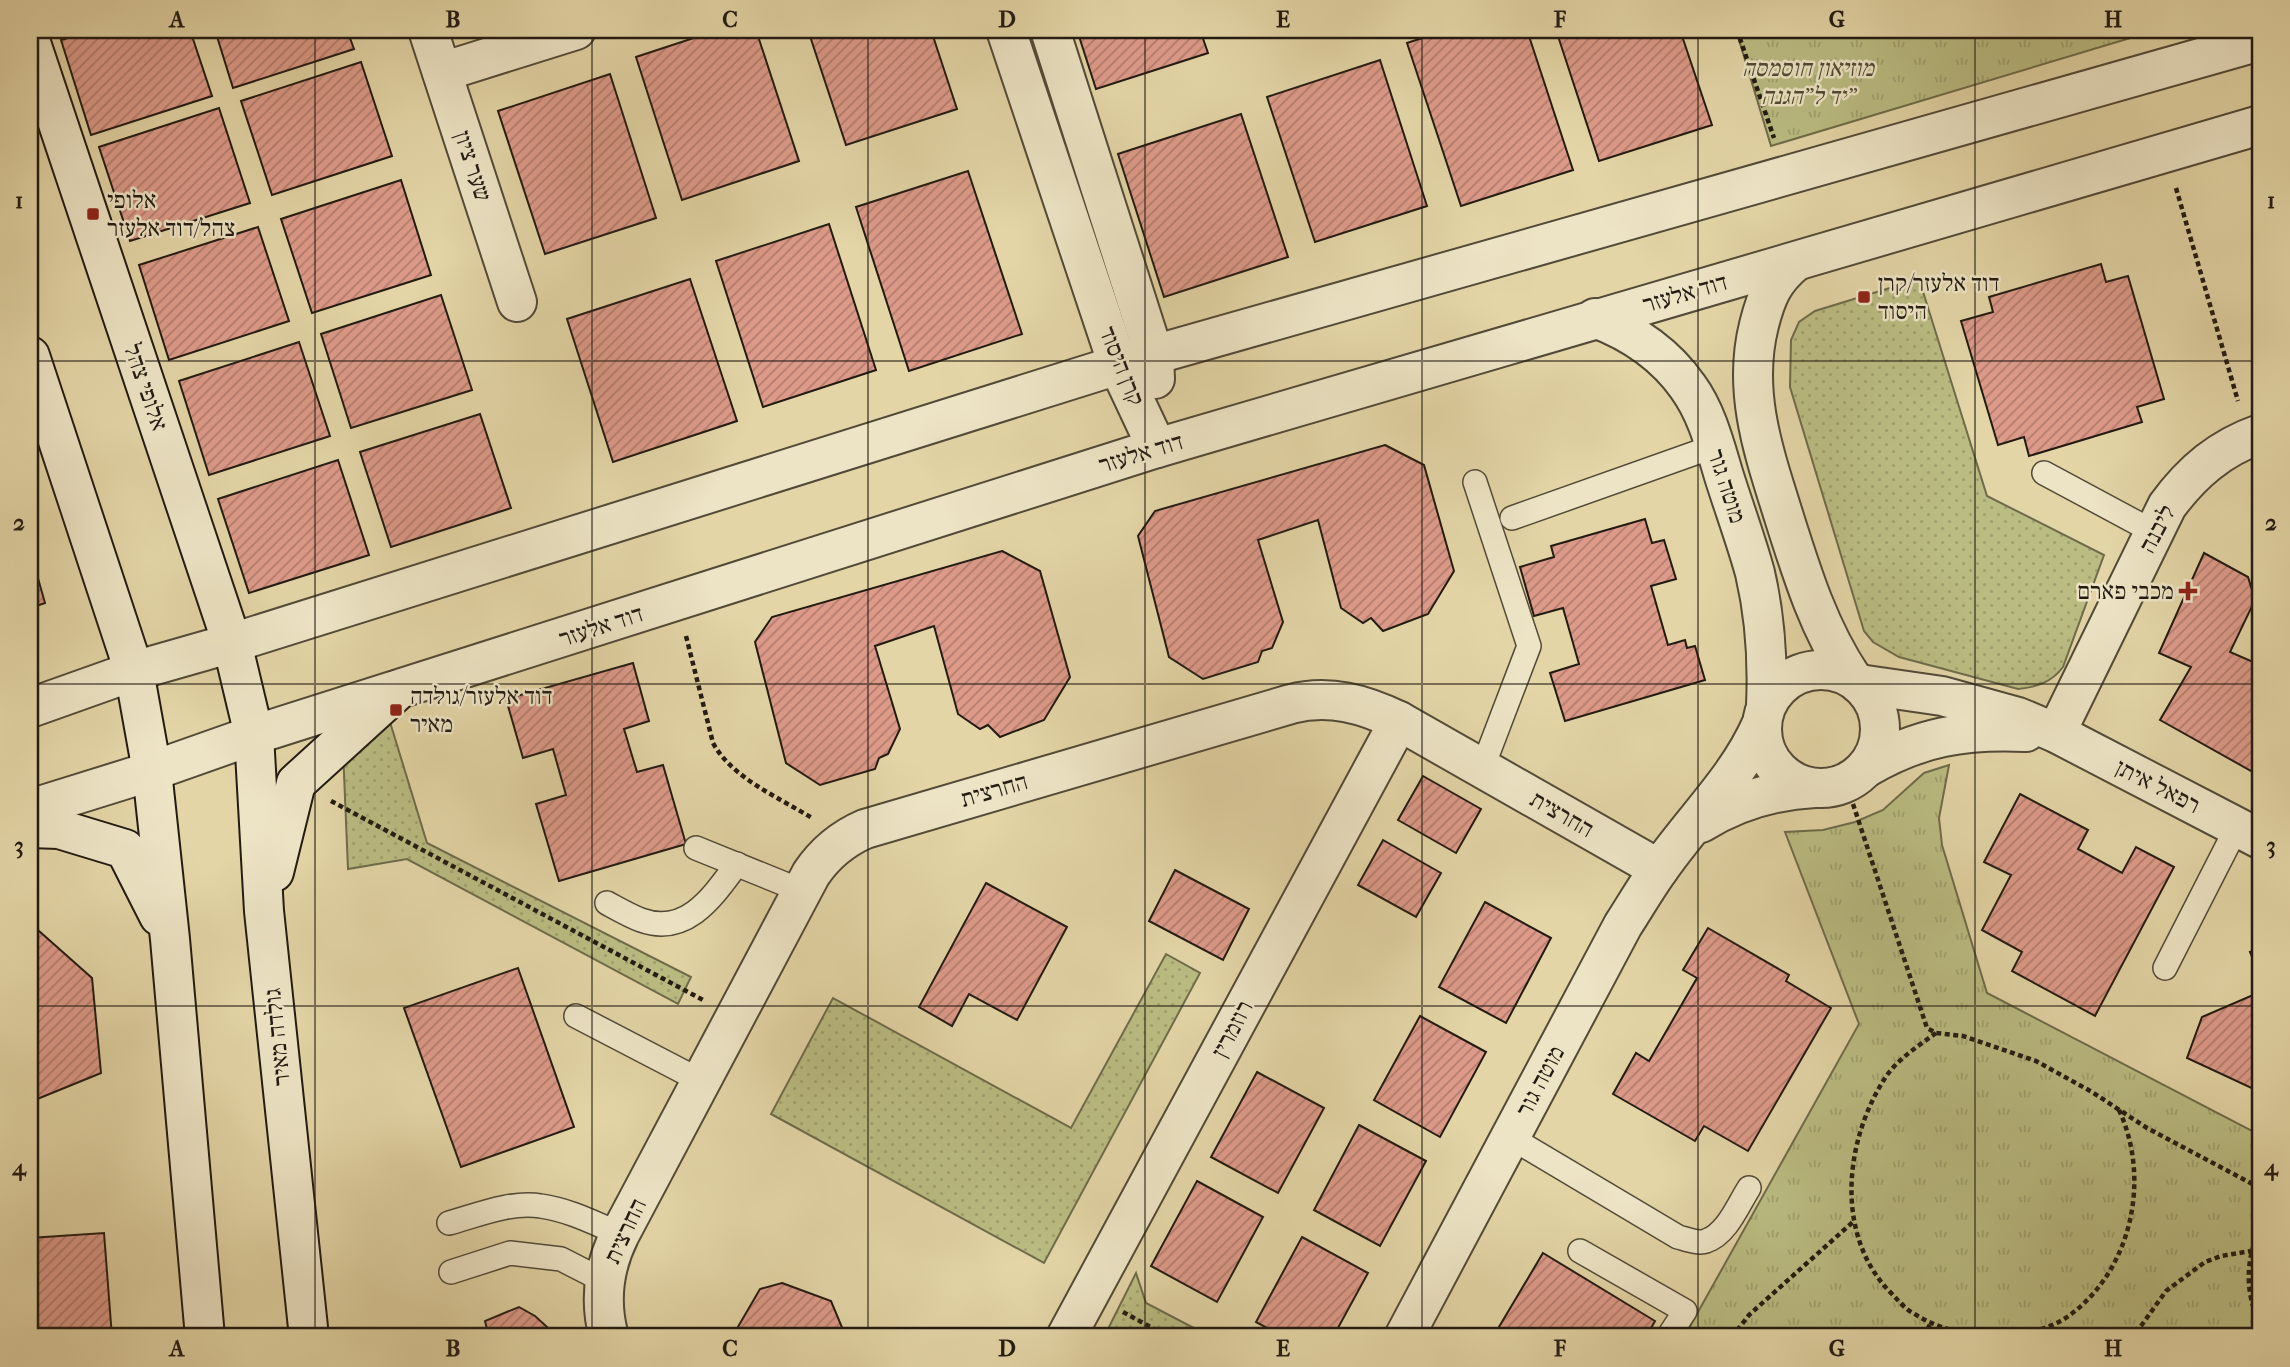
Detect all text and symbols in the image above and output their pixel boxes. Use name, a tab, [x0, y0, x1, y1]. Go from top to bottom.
text: A	[168, 6, 186, 33]
text: B	[446, 6, 461, 33]
text: C	[722, 6, 738, 33]
text: D	[998, 6, 1016, 33]
text: E	[1276, 6, 1290, 33]
text: F	[1553, 6, 1567, 33]
text: G	[1829, 6, 1845, 33]
text: H	[2104, 6, 2122, 33]
park label: מוזיאון חוסמסה יד ל"הגנה"	[1742, 54, 1875, 110]
street label: שער ציון	[448, 127, 498, 205]
place label: אלופי צהל/דוד אלעזר	[107, 186, 235, 242]
text: 1	[15, 187, 23, 214]
text: 1	[2267, 187, 2275, 214]
marker: אלופי צהל/דוד אלעזר	[85, 206, 101, 222]
street label: דוד אלעזר	[1639, 268, 1731, 318]
place label: דוד אלעזר/קרן היסוד	[1878, 269, 2000, 325]
marker: דוד אלעזר/קרן היסוד	[1856, 289, 1872, 305]
street label: קרן היסוד	[1093, 322, 1151, 410]
street label: אלופי צהל	[118, 340, 174, 434]
street label: דוד אלעזר	[1095, 427, 1187, 479]
street label: מוטה גור	[1702, 445, 1752, 527]
street label: ליבנה	[2133, 500, 2181, 558]
text: 2	[13, 509, 25, 536]
text: 2	[2265, 509, 2277, 536]
place label: מכבי פארם	[2077, 577, 2174, 605]
marker: מכבי פארם	[2180, 583, 2196, 599]
street label: דוד אלעזר	[555, 599, 647, 653]
place label: דוד אלעזר/גולדה מאיר	[410, 682, 553, 738]
marker: דוד אלעזר/גולדה מאיר	[388, 702, 404, 718]
street label: רפאל איתן	[2111, 753, 2205, 819]
street label: החרצית	[957, 767, 1031, 813]
street label: החרצית	[1525, 785, 1599, 843]
text: 3	[14, 832, 24, 859]
text: 3	[2266, 832, 2276, 859]
street label: גולדה מאיר	[258, 987, 296, 1087]
street label: רוזמרין	[1205, 996, 1259, 1062]
street label: מוטה גור	[1510, 1041, 1570, 1121]
text: 4	[11, 1154, 27, 1181]
text: 4	[2263, 1154, 2279, 1181]
street label: החרצית	[598, 1194, 652, 1268]
text: A	[168, 1335, 186, 1362]
text: B	[446, 1335, 461, 1362]
text: C	[722, 1335, 738, 1362]
text: D	[998, 1335, 1016, 1362]
text: E	[1276, 1335, 1290, 1362]
text: F	[1553, 1335, 1567, 1362]
text: G	[1829, 1335, 1845, 1362]
text: H	[2104, 1335, 2122, 1362]

